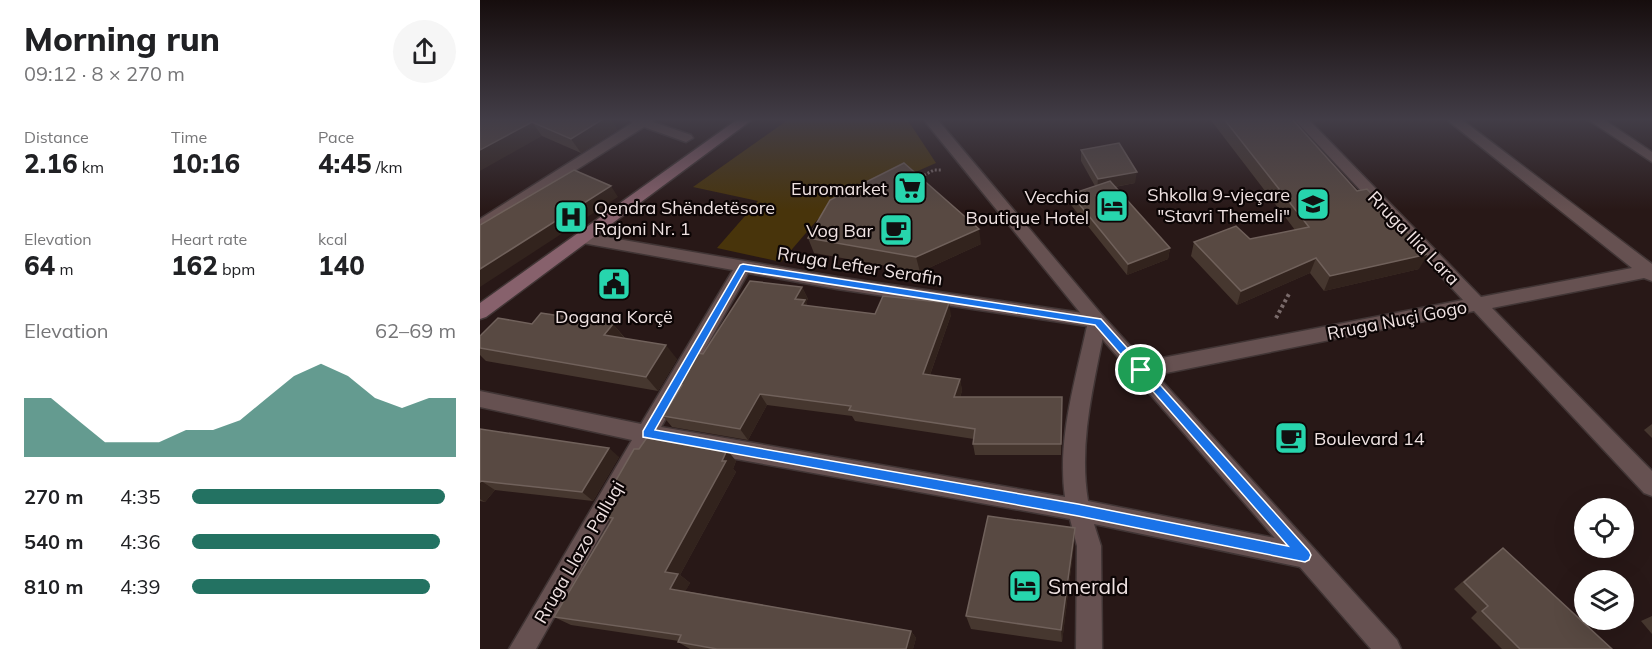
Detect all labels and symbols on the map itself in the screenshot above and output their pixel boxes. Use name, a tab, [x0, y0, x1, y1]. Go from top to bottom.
supermarket icon: Euromarket	[892, 170, 928, 206]
place label: Euromarket	[791, 177, 887, 200]
place label: Shkolla 9-vjeçare "Stavri Themeli"	[1147, 183, 1290, 227]
place label: Vecchia Boutique Hotel	[966, 185, 1089, 229]
school or university icon: Shkolla 9-vjeçare "Stavri Themeli"	[1295, 186, 1331, 222]
street label: Rruga Ilia Lara	[1363, 186, 1465, 290]
hotel icon: Vecchia Boutique Hotel	[1094, 188, 1130, 224]
place label: Qendra Shëndetësore Rajoni Nr. 1	[594, 196, 775, 240]
hospital icon: Qendra Shëndetësore Rajoni Nr. 1	[553, 199, 589, 235]
cafe icon: Vog Bar	[878, 212, 914, 248]
place label: Vog Bar	[806, 219, 873, 242]
street label: Rruga Lefter Serafin	[776, 242, 944, 290]
public building icon: Dogana Korçë	[596, 266, 632, 302]
street label: Rruga Nuçi Gogo	[1325, 295, 1469, 345]
place label: Dogana Korçë	[555, 305, 673, 328]
pin	[1115, 344, 1166, 395]
cafe icon: Boulevard 14	[1273, 420, 1309, 456]
place label: Boulevard 14	[1314, 427, 1425, 450]
street label: Rruga Llazo Palluqi	[529, 477, 629, 627]
hotel icon: Smerald	[1007, 568, 1043, 604]
place label: Smerald	[1048, 573, 1129, 599]

